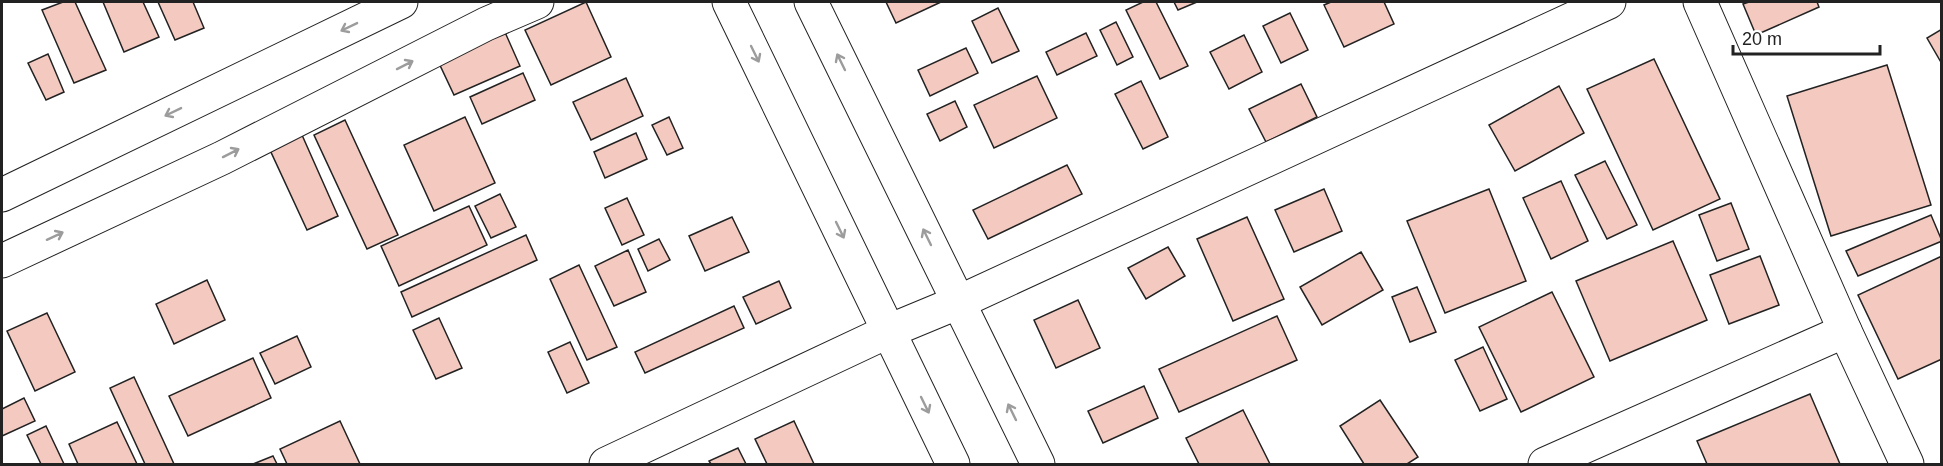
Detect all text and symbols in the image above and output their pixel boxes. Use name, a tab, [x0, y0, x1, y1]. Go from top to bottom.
scale bar	[1733, 18, 1880, 56]
one-way arrow	[340, 22, 358, 33]
text: 20 m	[1742, 29, 1782, 49]
one-way arrow	[749, 45, 761, 63]
one-way arrow	[834, 53, 846, 71]
one-way arrow	[396, 59, 413, 71]
one-way arrow	[165, 107, 183, 118]
one-way arrow	[222, 147, 239, 159]
one-way arrow	[834, 220, 846, 238]
one-way arrow	[920, 228, 932, 246]
one-way arrow	[45, 229, 63, 241]
one-way arrow	[919, 396, 931, 414]
one-way arrow	[1006, 403, 1017, 421]

